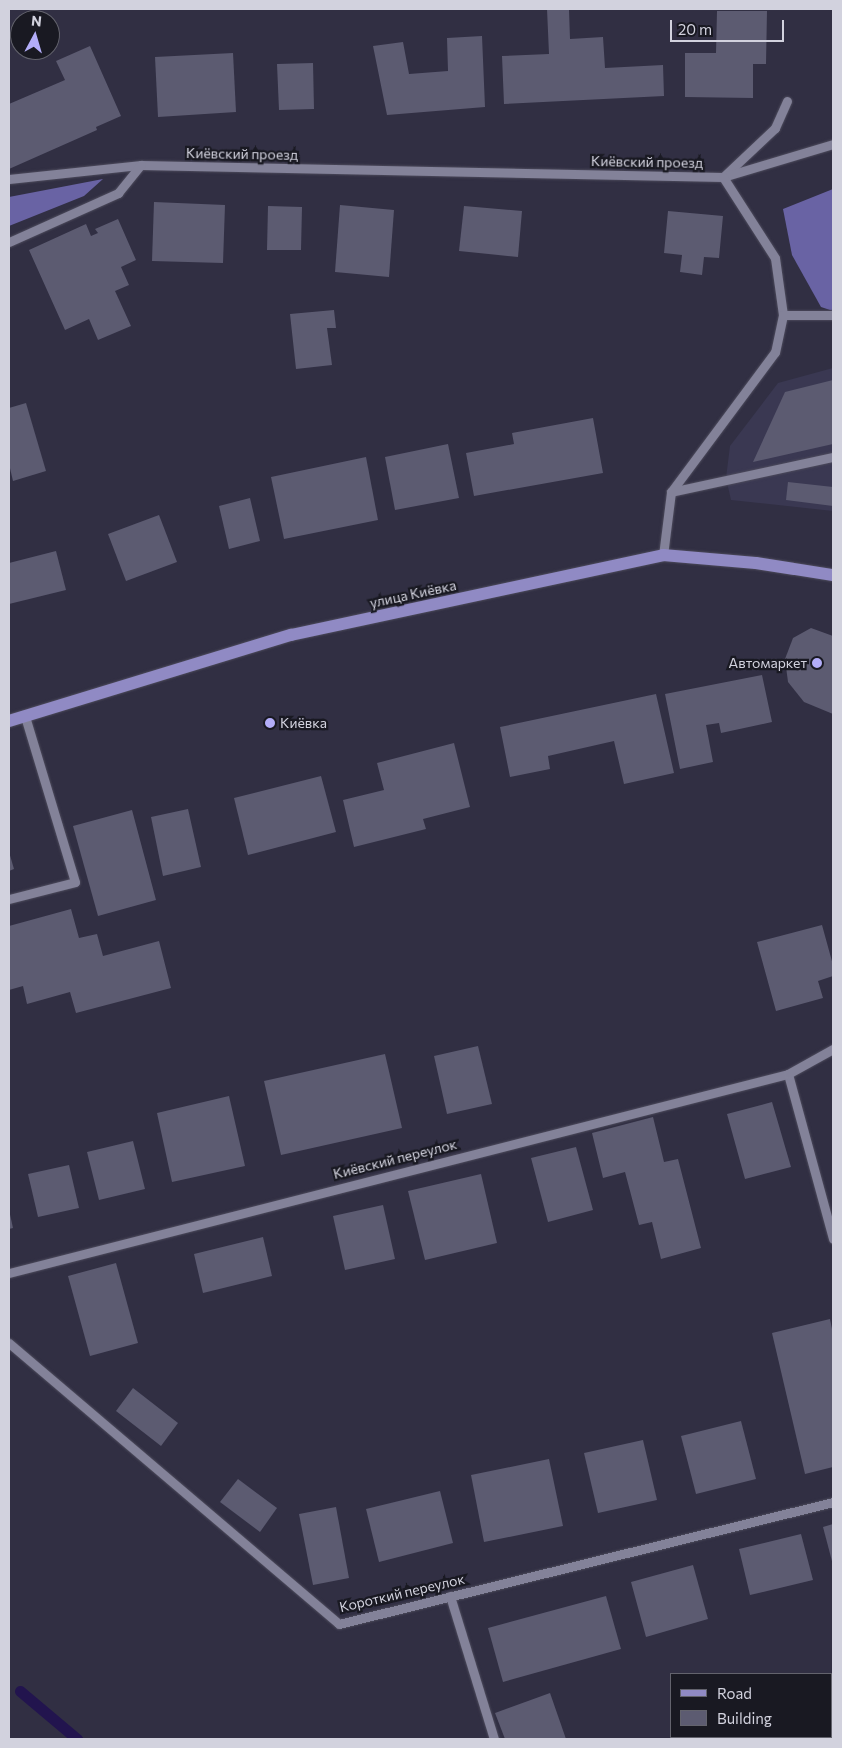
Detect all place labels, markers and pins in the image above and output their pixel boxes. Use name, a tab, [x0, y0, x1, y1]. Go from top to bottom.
place label: Автомаркет	[729, 655, 807, 671]
marker: Автомаркет	[811, 657, 823, 669]
place label: Киёвка	[280, 715, 327, 731]
marker: Киёвка	[264, 717, 276, 729]

